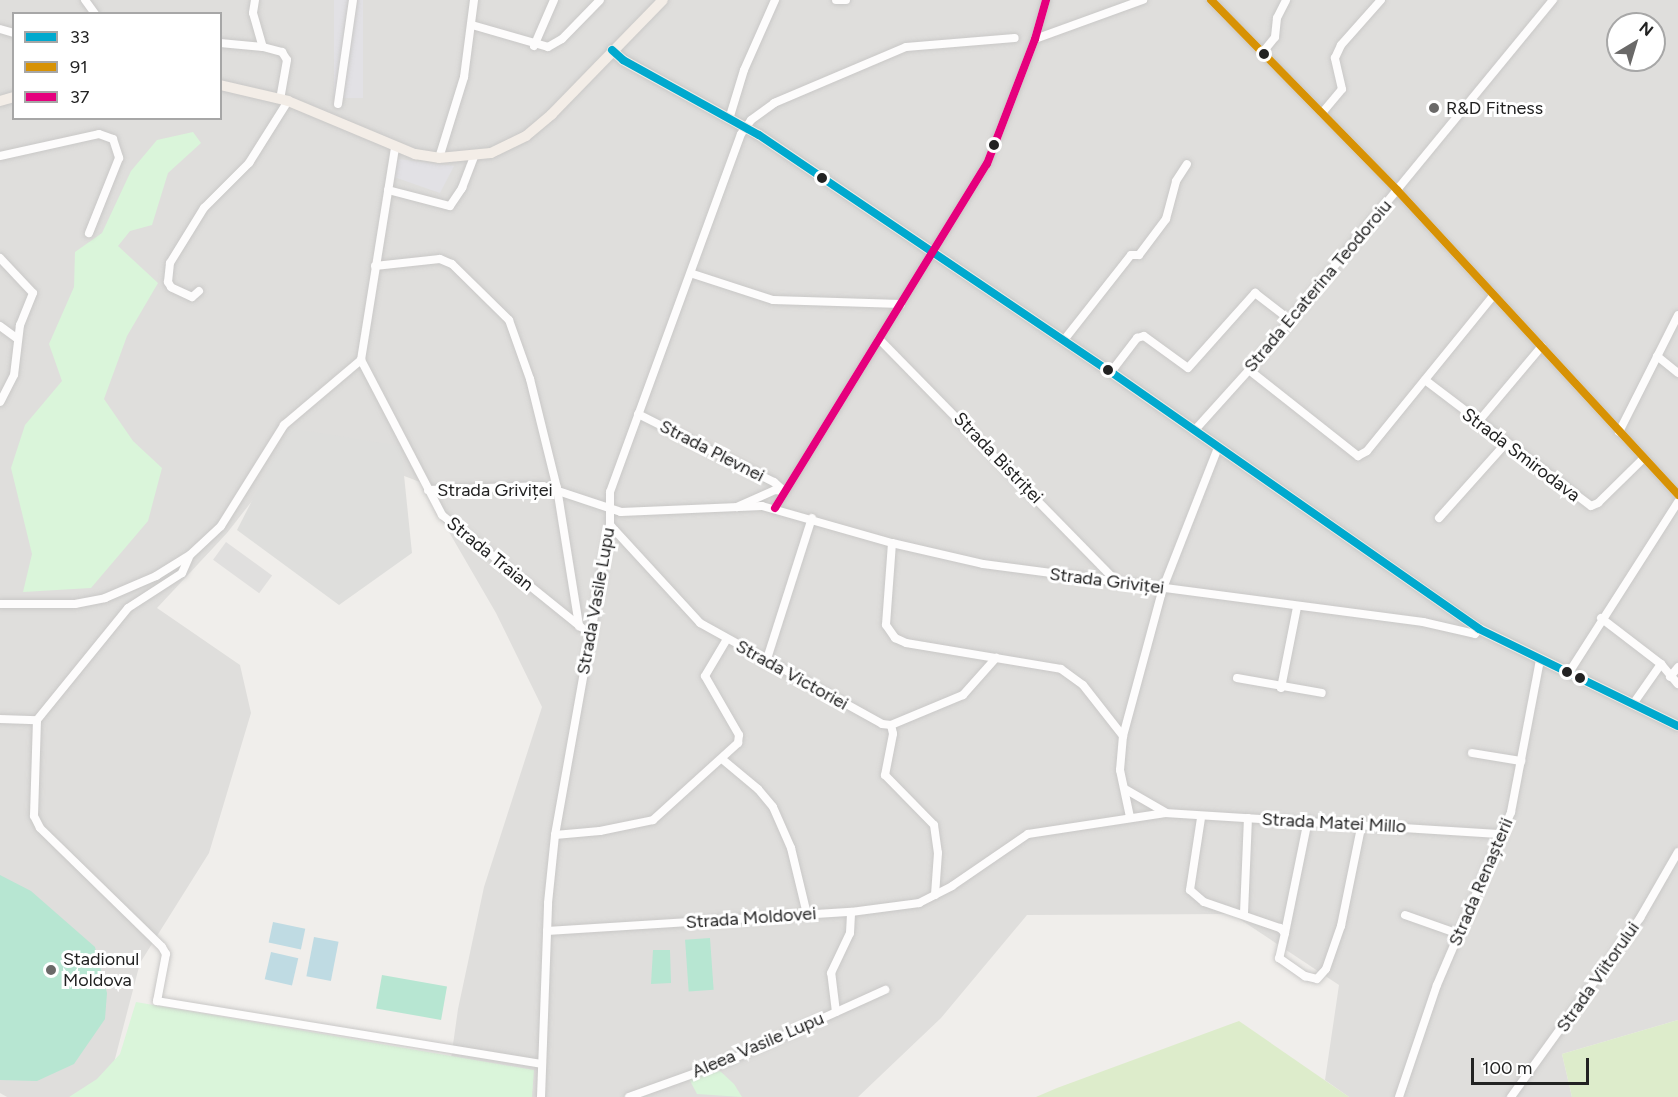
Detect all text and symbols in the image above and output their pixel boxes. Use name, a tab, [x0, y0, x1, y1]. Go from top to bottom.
legend	[12, 12, 222, 120]
north arrow	[1606, 12, 1666, 72]
text: N	[1635, 18, 1657, 40]
text: 33	[70, 26, 90, 48]
unlabelled marker	[1258, 48, 1270, 60]
text: 91	[70, 56, 88, 78]
text: 37	[70, 86, 89, 108]
place label: R&D Fitness	[1446, 97, 1543, 119]
marker: R&D Fitness	[1427, 101, 1441, 115]
unlabelled marker	[988, 139, 1000, 151]
unlabelled marker	[816, 172, 828, 184]
street label: Strada Ecaterina Teodoroiu	[1240, 195, 1396, 377]
unlabelled marker	[1102, 364, 1114, 376]
street label: Strada Smirodava	[1458, 404, 1584, 506]
street label: Strada Bistriței	[949, 408, 1047, 508]
street label: Strada Plevnei	[656, 415, 768, 487]
street label: Strada Griviței	[437, 479, 553, 501]
street label: Strada Traian	[442, 513, 538, 595]
street label: Strada Vasile Lupu	[572, 526, 620, 676]
street label: Strada Griviței	[1048, 563, 1166, 599]
street label: Strada Victoriei	[732, 635, 852, 715]
unlabelled marker	[1561, 666, 1573, 678]
unlabelled marker	[1574, 672, 1586, 684]
street label: Strada Matei Millo	[1261, 808, 1407, 838]
street label: Strada Renașterii	[1444, 815, 1518, 949]
street label: Strada Moldovei	[685, 903, 817, 933]
street label: Strada Viitorului	[1552, 918, 1644, 1036]
place label: Stadionul Moldova	[63, 949, 139, 992]
marker: Stadionul Moldova	[44, 963, 58, 977]
street label: Aleea Vasile Lupu	[689, 1007, 827, 1083]
scale bar	[1474, 1046, 1592, 1084]
text: 100 m	[1482, 1057, 1532, 1079]

